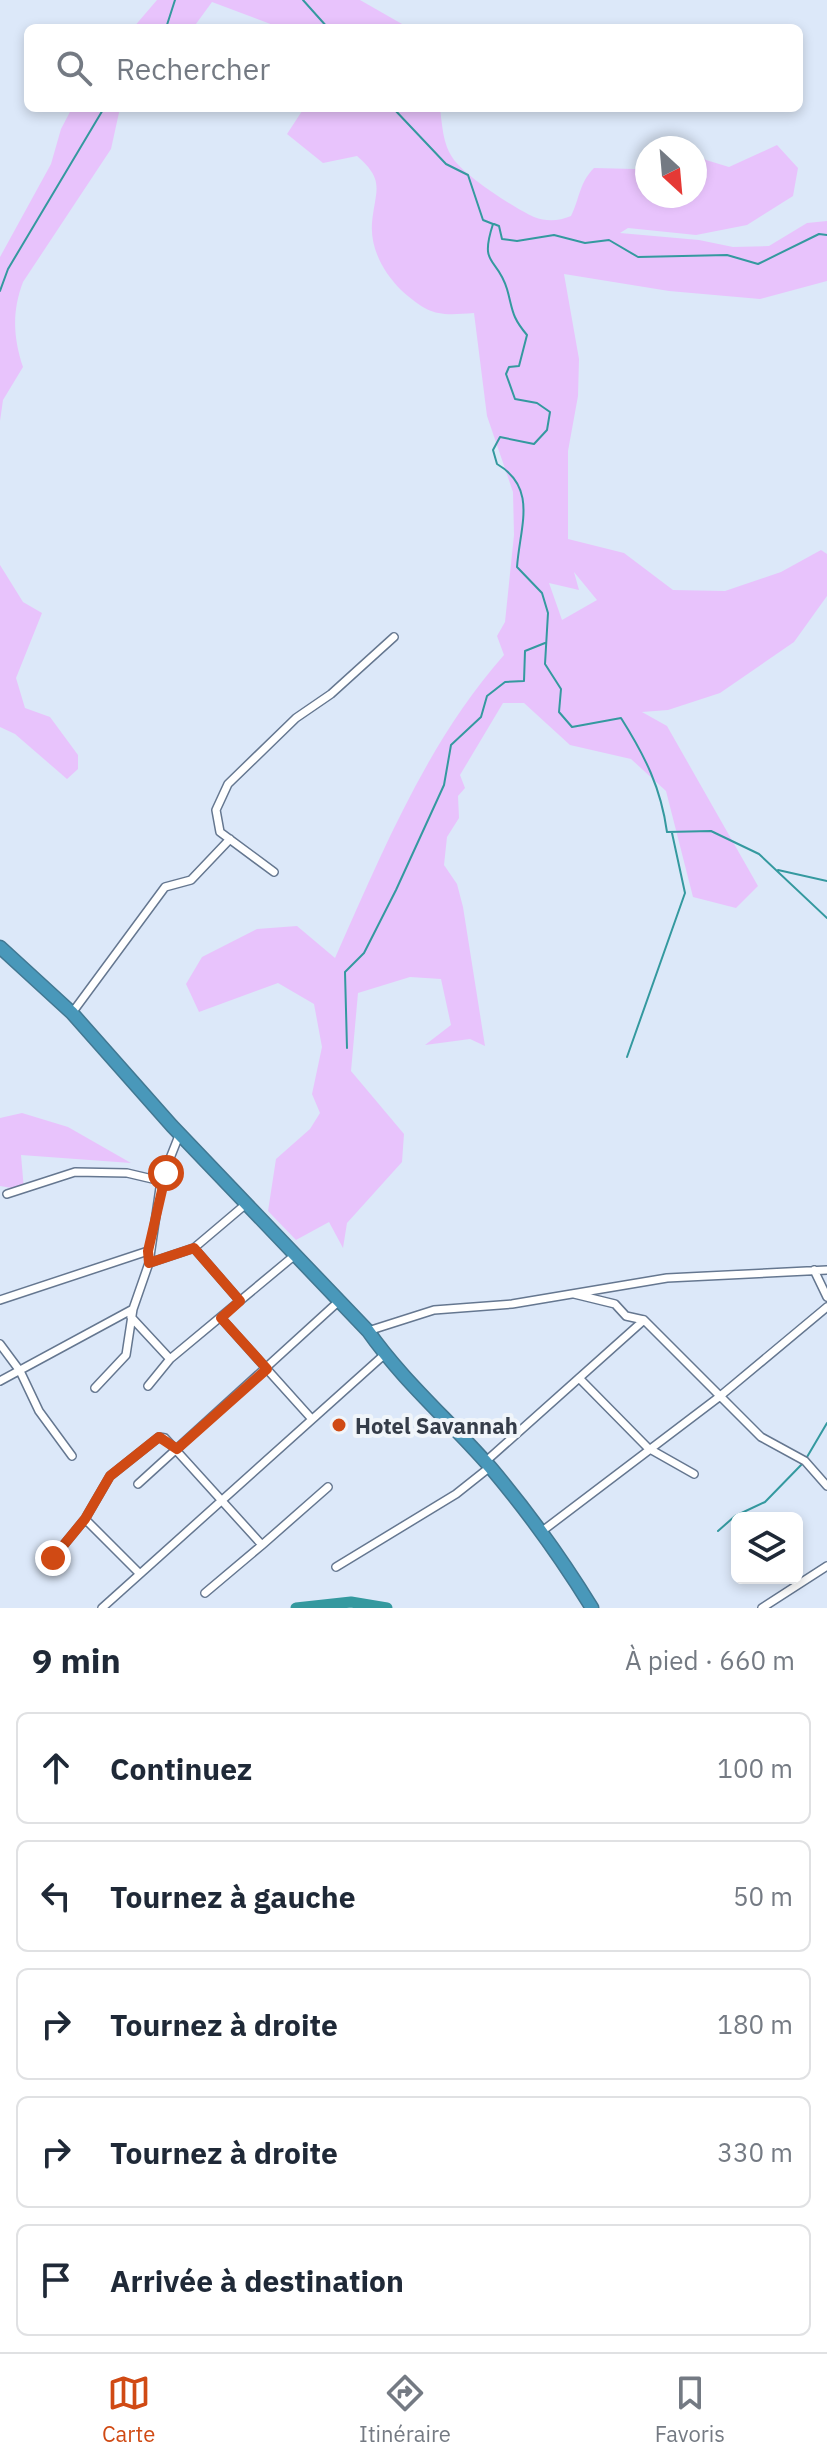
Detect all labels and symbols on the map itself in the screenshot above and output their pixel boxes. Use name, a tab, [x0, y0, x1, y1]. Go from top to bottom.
north arrow	[635, 136, 707, 208]
route start	[148, 1155, 184, 1191]
place label: Hotel Savannah	[355, 1411, 518, 1440]
marker: Hotel Savannah	[330, 1416, 348, 1434]
route end	[35, 1540, 71, 1576]

